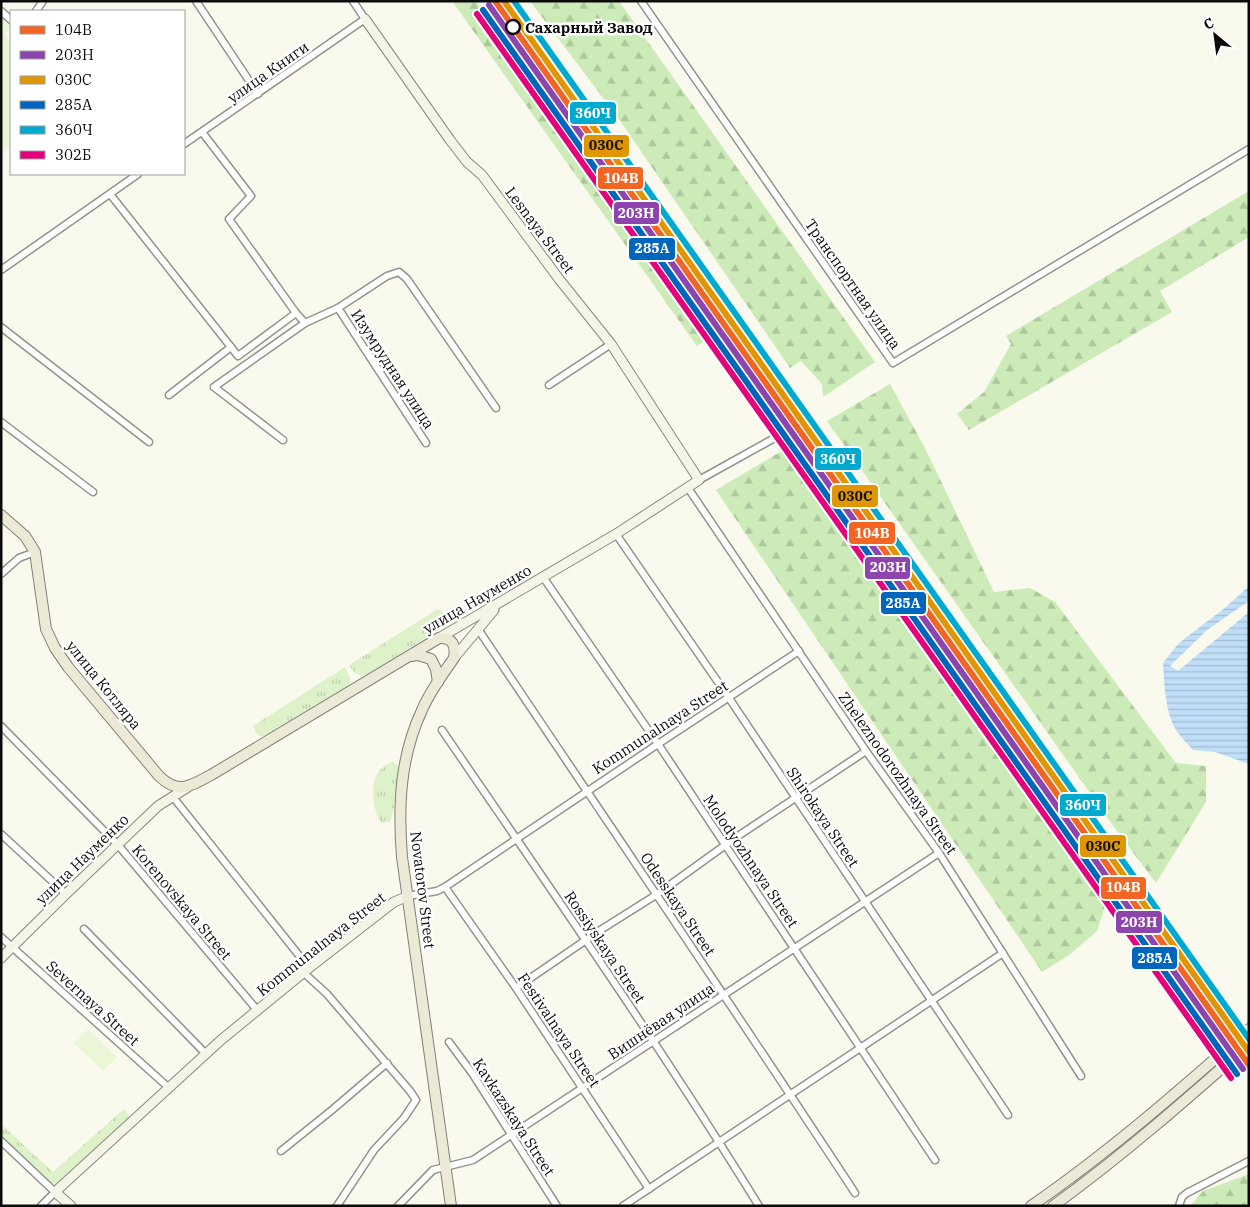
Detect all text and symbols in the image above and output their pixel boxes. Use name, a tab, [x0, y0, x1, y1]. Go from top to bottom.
legend	[10, 10, 185, 175]
north arrow	[1190, 10, 1240, 60]
text: С	[1200, 14, 1217, 34]
place label: Сахарный Завод	[525, 18, 653, 37]
marker: Сахарный Завод	[505, 19, 521, 35]
text: 104В	[55, 20, 92, 39]
street label: улица Книги	[224, 37, 313, 107]
text: 203Н	[55, 45, 94, 64]
text: 030C	[55, 70, 92, 89]
text: 285А	[55, 95, 93, 114]
line badge: 360Ч	[569, 101, 617, 125]
text: 360Ч	[575, 104, 611, 122]
text: 360Ч	[55, 120, 93, 139]
line badge: 030C	[583, 134, 630, 158]
text: 030C	[589, 136, 623, 154]
text: 302Б	[55, 145, 91, 164]
line badge: 104В	[597, 166, 644, 190]
text: 104В	[603, 169, 639, 187]
street label: Lesnaya Street	[501, 183, 579, 277]
line badge: 203Н	[613, 201, 660, 225]
text: 203Н	[618, 204, 654, 222]
street label: Транспортная улица	[801, 215, 905, 353]
line badge: 285А	[628, 237, 676, 261]
text: 285А	[635, 239, 670, 257]
street label: Изумрудная улица	[347, 306, 439, 432]
line badge: 360Ч	[814, 447, 862, 471]
text: 360Ч	[820, 450, 856, 468]
line badge: 030C	[831, 484, 879, 508]
text: 030C	[838, 487, 872, 505]
line badge: 104В	[848, 521, 896, 545]
text: 104В	[854, 524, 890, 542]
line badge: 203Н	[864, 556, 911, 580]
text: 203Н	[870, 558, 906, 576]
street label: улица Науменко	[419, 560, 535, 638]
line badge: 285А	[880, 591, 927, 615]
text: 285А	[886, 594, 921, 612]
street label: улица Котляра	[62, 637, 146, 733]
street label: Kommunalnaya Street	[589, 676, 731, 778]
street label: Zheleznodorozhnaya Street	[835, 688, 961, 858]
street label: Shirokaya Street	[783, 763, 863, 871]
street label: Molodyozhnaya Street	[699, 791, 803, 931]
line badge: 360Ч	[1059, 793, 1107, 817]
text: 360Ч	[1065, 796, 1101, 814]
street label: улица Науменко	[32, 810, 132, 908]
street label: Novatorov Street	[406, 830, 440, 950]
line badge: 030C	[1079, 834, 1127, 858]
text: 030C	[1086, 837, 1120, 855]
street label: Korenovskaya Street	[128, 840, 236, 964]
street label: Odesskaya Street	[636, 849, 720, 959]
line badge: 104В	[1100, 876, 1147, 900]
text: 104В	[1105, 878, 1141, 896]
street label: Rossiyskaya Street	[560, 887, 650, 1007]
street label: Kommunalnaya Street	[253, 888, 389, 1000]
line badge: 203Н	[1115, 910, 1163, 934]
text: 203Н	[1121, 913, 1157, 931]
line badge: 285А	[1131, 946, 1178, 970]
text: 285А	[1138, 949, 1173, 967]
street label: Severnaya Street	[43, 956, 143, 1050]
street label: Festivalnaya Street	[514, 969, 604, 1091]
street label: Вишнёвая улица	[604, 978, 718, 1064]
street label: Kavkazskaya Street	[469, 1055, 559, 1179]

